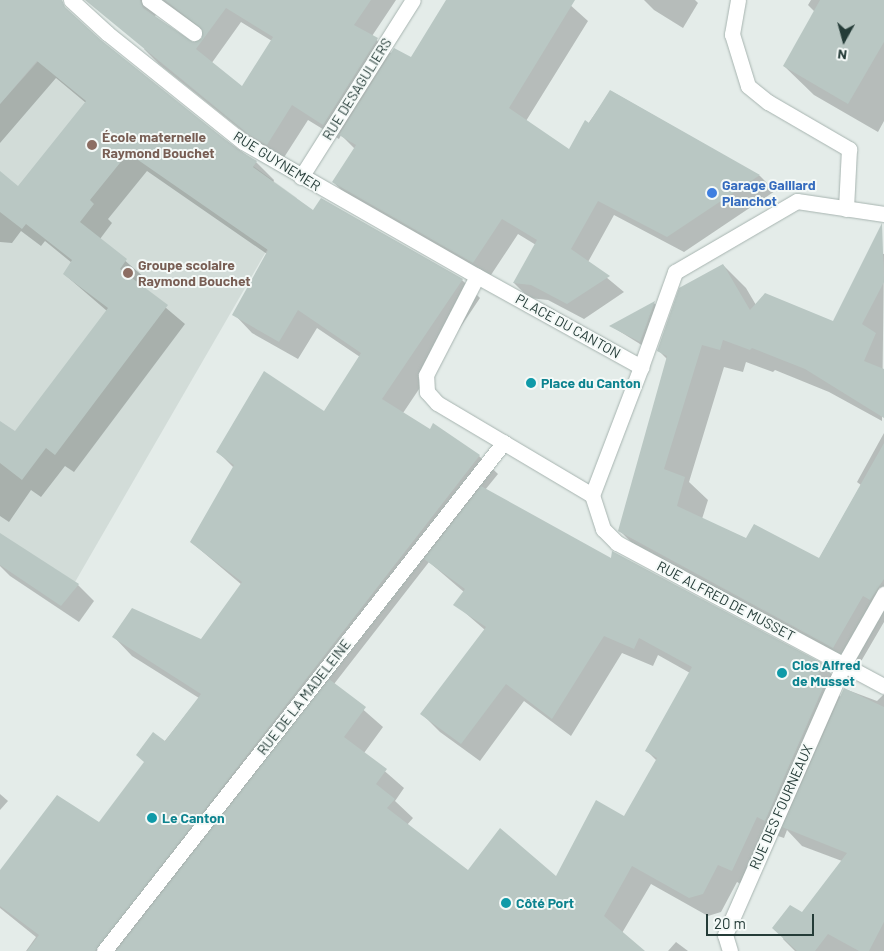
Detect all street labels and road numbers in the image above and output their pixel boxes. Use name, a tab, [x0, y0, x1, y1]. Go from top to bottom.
street label: RUE DESAGULIERS	[319, 35, 395, 143]
street label: RUE GUYNEMER	[231, 128, 323, 194]
street label: PLACE DU CANTON	[513, 290, 623, 362]
street label: RUE ALFRED DE MUSSET	[654, 558, 798, 644]
street label: RUE DE LA MADELEINE	[254, 636, 354, 758]
street label: RUE DES FOURNEAUX	[746, 742, 816, 872]

